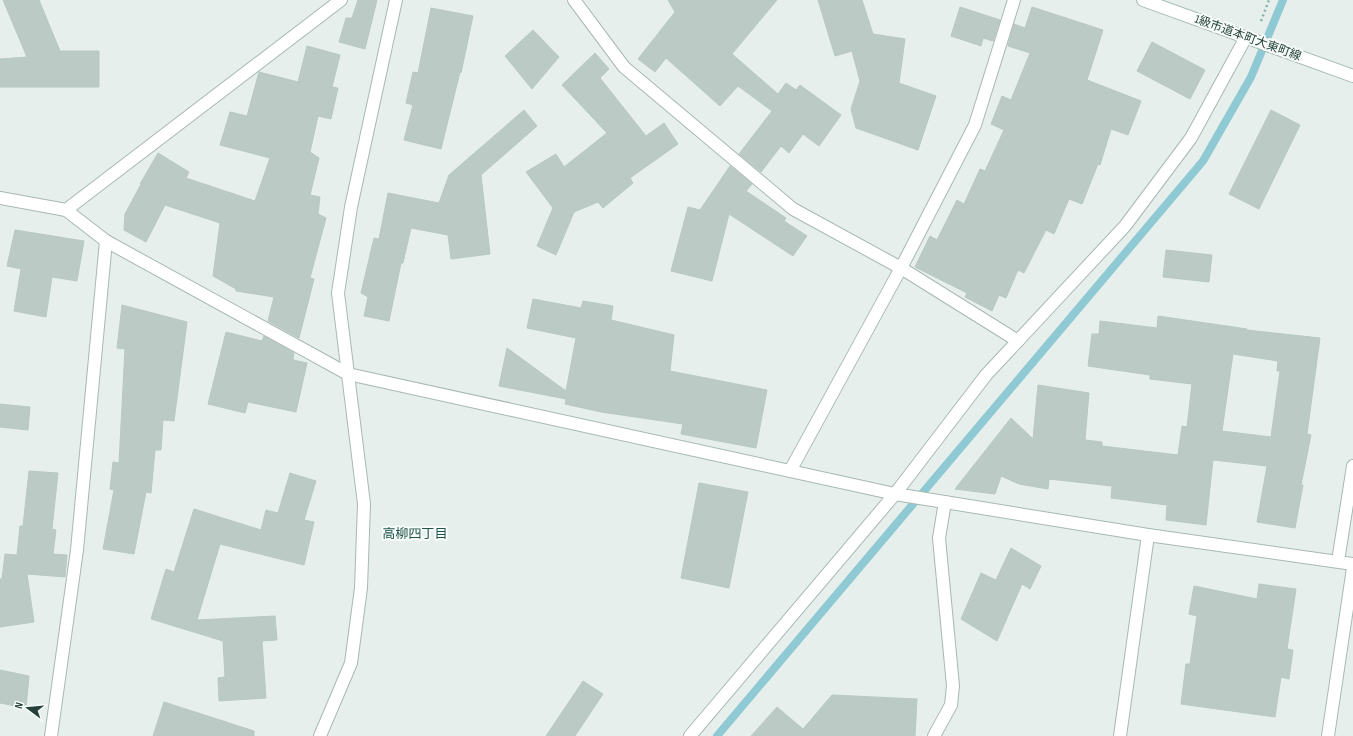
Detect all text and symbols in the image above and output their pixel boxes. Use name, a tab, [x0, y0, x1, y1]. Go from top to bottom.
street label: 1級市道本町大東町線	[1193, 12, 1303, 64]
district label: 高柳四丁目	[382, 526, 448, 542]
north arrow	[8, 688, 48, 728]
text: N	[12, 701, 26, 710]

